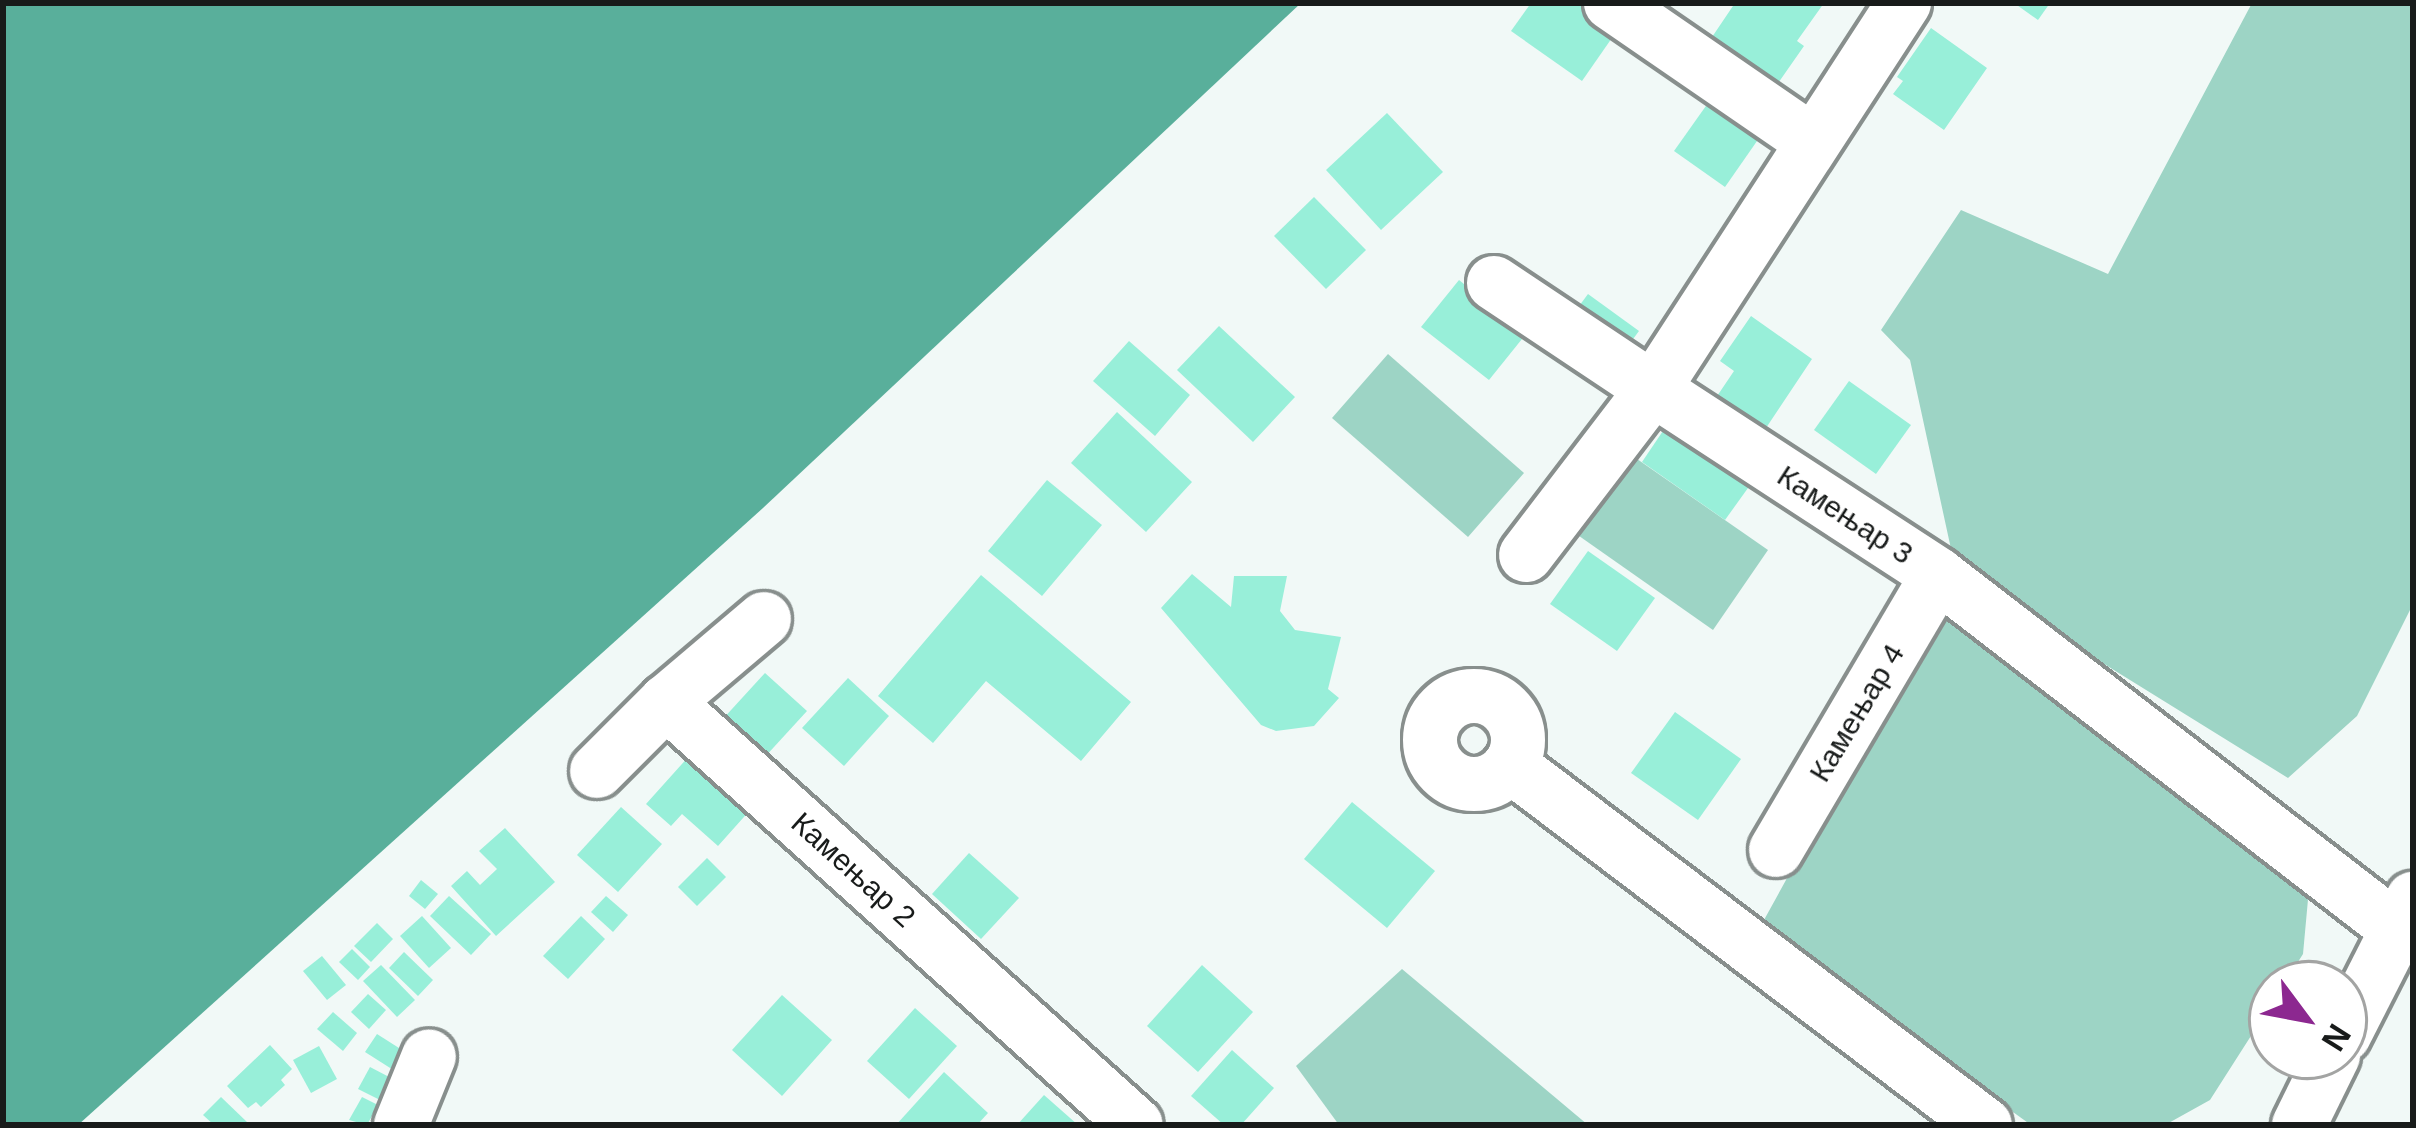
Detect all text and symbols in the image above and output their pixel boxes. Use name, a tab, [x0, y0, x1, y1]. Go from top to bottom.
street label: Камењар 3	[1771, 458, 1919, 572]
street label: Камењар 4	[1802, 638, 1912, 788]
street label: Камењар 2	[784, 805, 922, 935]
north arrow	[2248, 960, 2368, 1080]
text: N	[2314, 1018, 2358, 1058]

